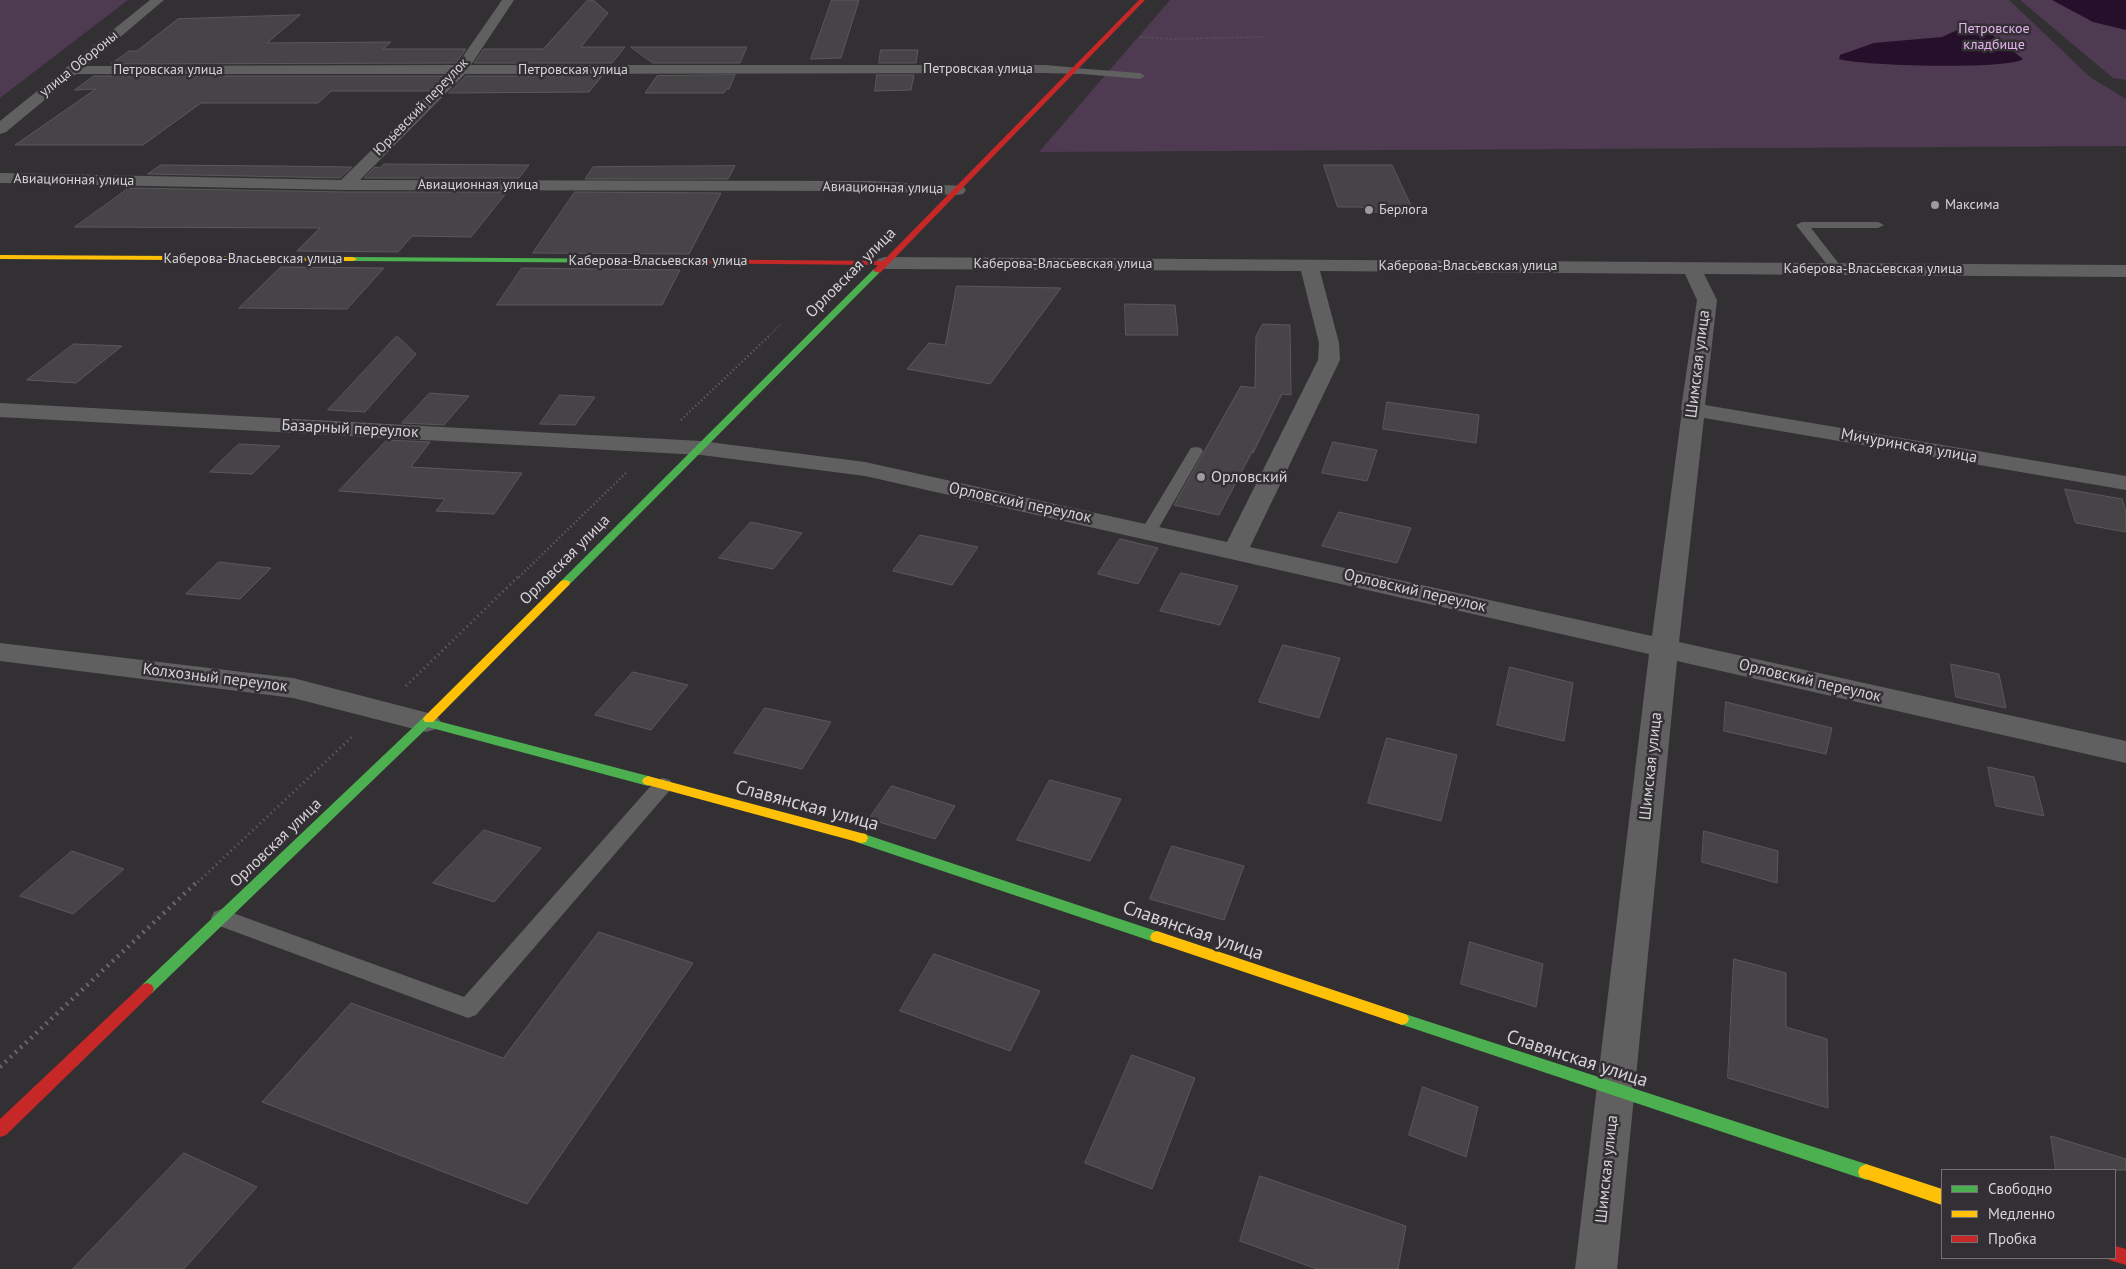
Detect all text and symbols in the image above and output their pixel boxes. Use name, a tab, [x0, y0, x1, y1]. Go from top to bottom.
park label: Петровское кладбище	[1958, 21, 2030, 54]
street label: улица Обороны	[36, 27, 122, 101]
street label: Юрьевский переулок	[370, 55, 472, 159]
street label: Петровская улица	[923, 61, 1033, 77]
street label: Петровская улица	[113, 62, 223, 78]
street label: Петровская улица	[518, 62, 628, 78]
street label: Авиационная улица	[14, 171, 134, 189]
street label: Авиационная улица	[418, 177, 538, 193]
street label: Авиационная улица	[823, 179, 943, 197]
place label: Максима	[1945, 197, 1999, 213]
marker: Максима	[1929, 199, 1941, 211]
place label: Берлога	[1379, 202, 1428, 218]
marker: Берлога	[1363, 204, 1375, 216]
street label: Орловская улица	[802, 224, 900, 322]
street label: Каберова-Власьевская улица	[163, 251, 343, 267]
street label: Каберова-Власьевская улица	[568, 253, 748, 269]
street label: Каберова-Власьевская улица	[973, 256, 1153, 272]
street label: Каберова-Власьевская улица	[1378, 258, 1558, 274]
street label: Каберова-Власьевская улица	[1783, 261, 1963, 277]
street label: Шимская улица	[1682, 309, 1714, 419]
street label: Базарный переулок	[281, 416, 419, 442]
street label: Мичуринская улица	[1839, 425, 1979, 467]
place label: Орловский	[1211, 467, 1287, 487]
marker: Орловский	[1195, 471, 1207, 483]
street label: Орловский переулок	[947, 478, 1093, 528]
street label: Орловская улица	[516, 511, 614, 609]
street label: Орловский переулок	[1342, 565, 1488, 617]
street label: Орловский переулок	[1737, 655, 1883, 707]
street label: Колхозный переулок	[142, 660, 288, 696]
street label: Шимская улица	[1636, 711, 1666, 821]
street label: Славянская улица	[733, 776, 881, 836]
street label: Орловская улица	[226, 795, 326, 891]
street label: Славянская улица	[1120, 896, 1266, 966]
street label: Славянская улица	[1503, 1025, 1651, 1093]
street label: Шимская улица	[1592, 1114, 1622, 1224]
legend	[1941, 1169, 2116, 1259]
text: Свободно	[1988, 1179, 2052, 1198]
text: Медленно	[1988, 1204, 2055, 1223]
text: Пробка	[1988, 1229, 2037, 1248]

